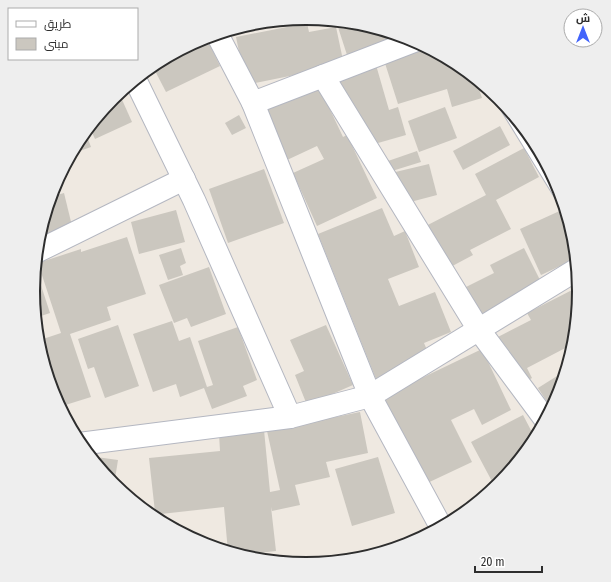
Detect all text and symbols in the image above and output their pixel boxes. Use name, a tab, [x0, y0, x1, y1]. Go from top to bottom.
legend	[8, 8, 138, 60]
north arrow	[563, 8, 603, 48]
text: ش	[576, 12, 590, 25]
text: طريق	[44, 17, 72, 31]
text: مبنى	[44, 37, 69, 51]
scale bar	[475, 548, 542, 574]
text: 20 m	[481, 555, 505, 569]

